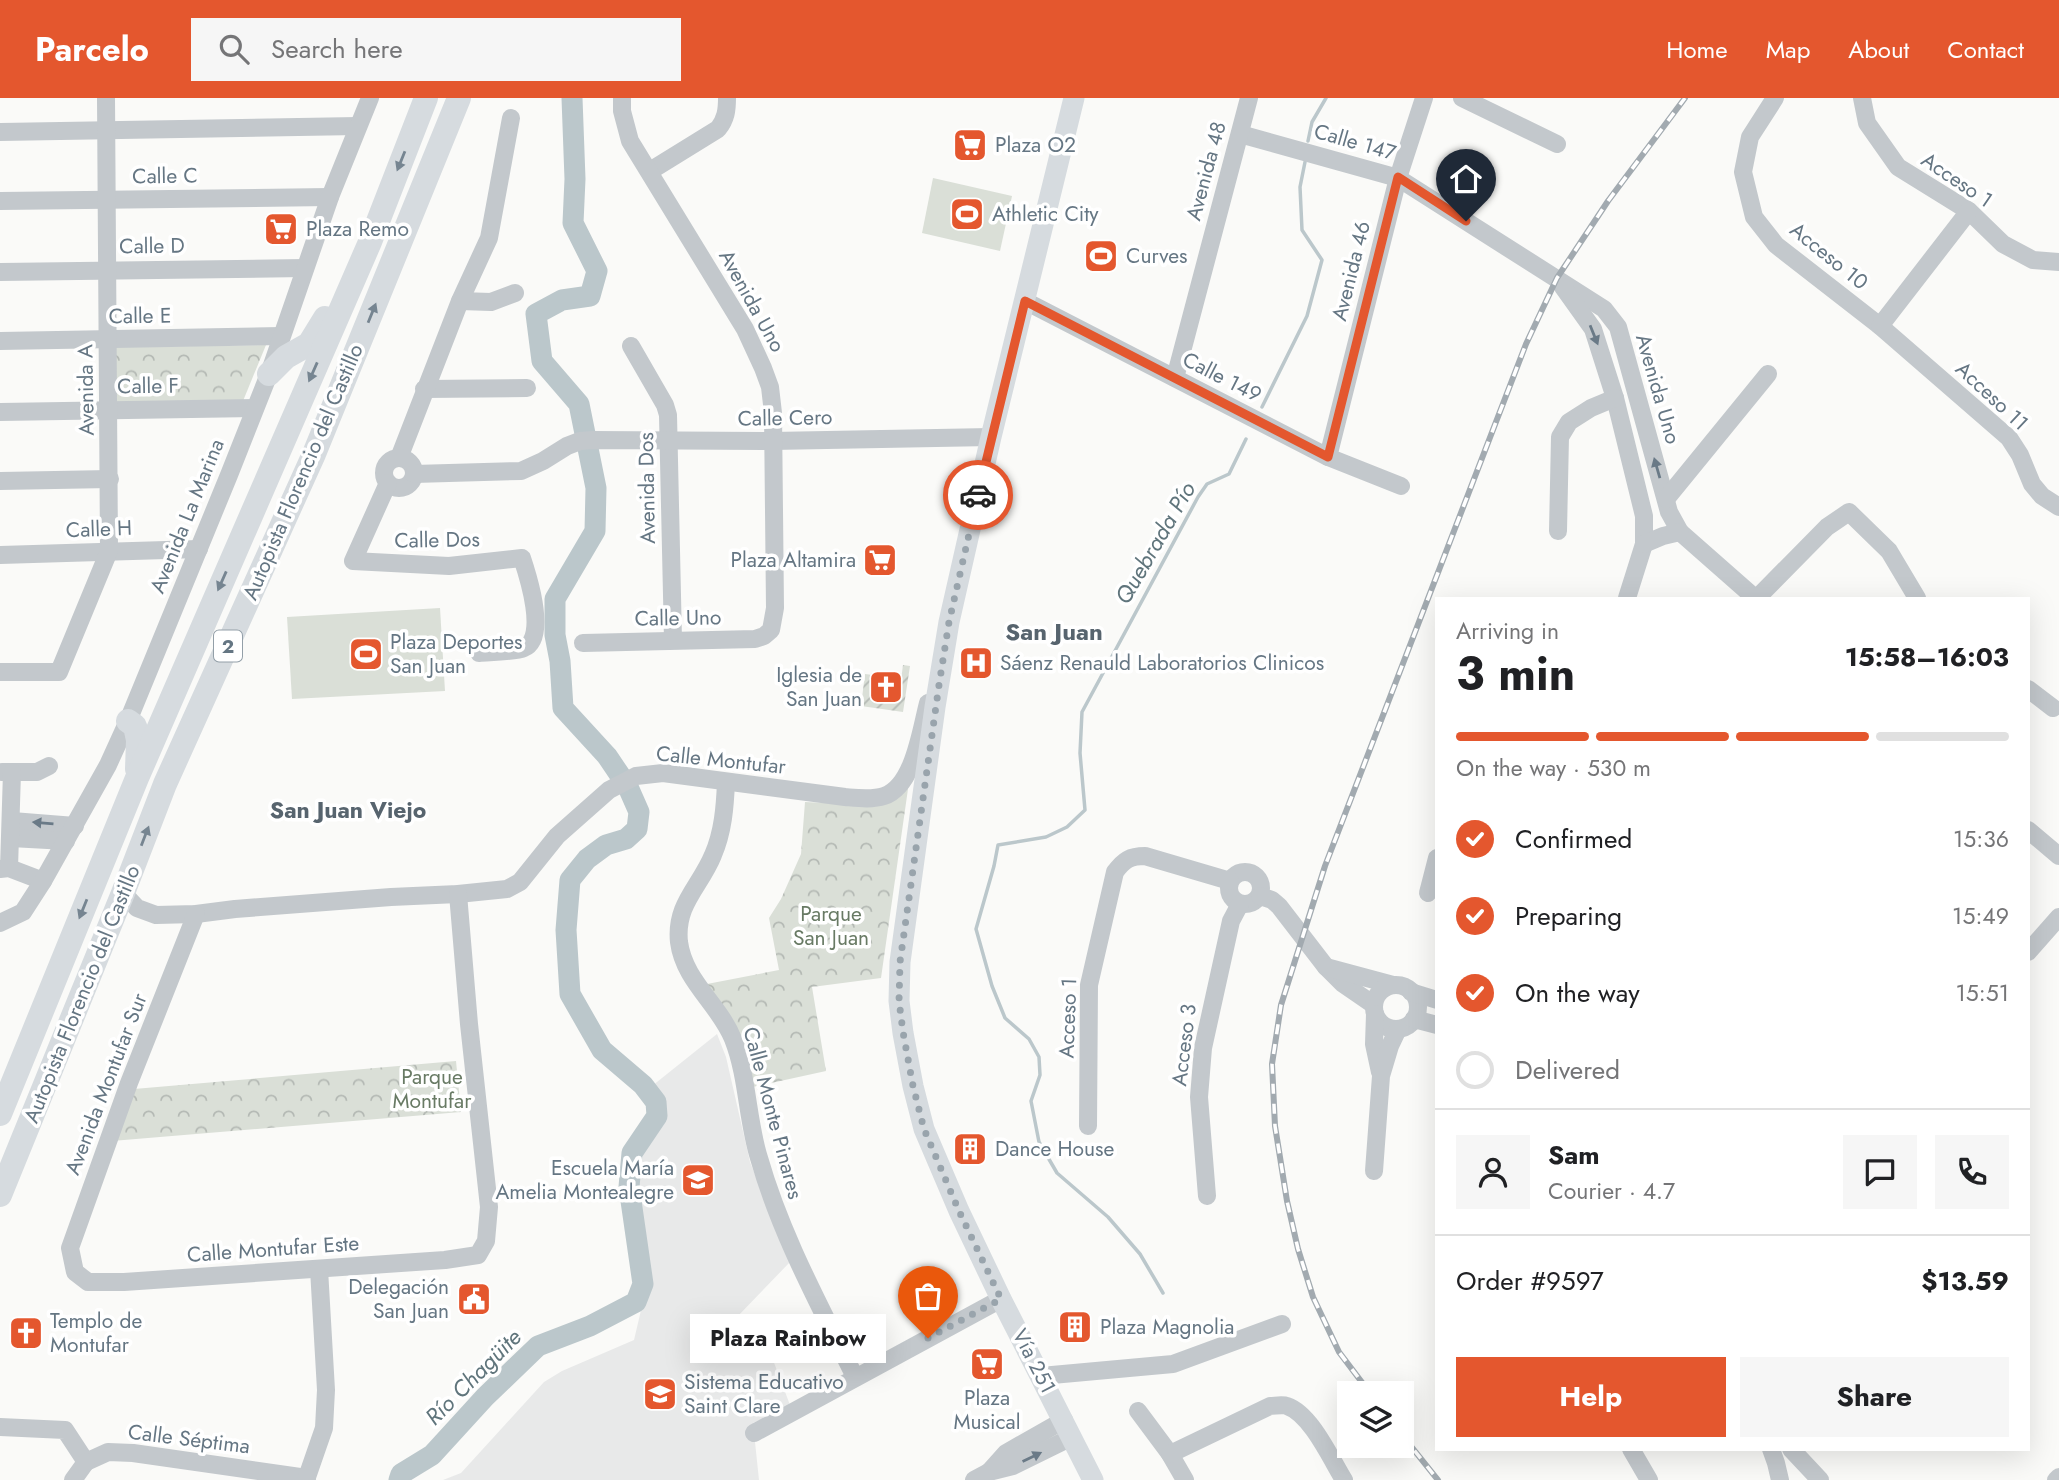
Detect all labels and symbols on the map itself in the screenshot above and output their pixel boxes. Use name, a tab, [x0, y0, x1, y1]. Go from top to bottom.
street label: Calle 147	[1310, 116, 1400, 168]
street label: Avenida 48	[1178, 118, 1234, 224]
supermarket icon: Plaza O2	[951, 126, 989, 164]
place label: Plaza O2	[995, 130, 1076, 160]
street label: Acceso 1	[1915, 145, 1999, 215]
pin	[1436, 149, 1496, 221]
one-way arrow	[396, 151, 407, 172]
street label: Calle C	[132, 160, 198, 192]
sports icon: Athletic City	[948, 195, 986, 233]
place label: Athletic City	[992, 199, 1099, 229]
supermarket icon: Plaza Remo	[262, 210, 300, 248]
place label: Plaza Remo	[306, 214, 409, 244]
street label: Acceso 10	[1783, 215, 1875, 297]
street label: Avenida 46	[1324, 218, 1378, 324]
street label: Calle D	[119, 230, 185, 262]
sports icon: Curves	[1082, 237, 1120, 275]
place label: Curves	[1126, 241, 1187, 271]
street label: Avenida Uno	[711, 244, 793, 358]
street label: Calle E	[108, 300, 172, 332]
one-way arrow	[366, 302, 377, 323]
one-way arrow	[1588, 325, 1599, 346]
street label: Avenida Uno	[1628, 331, 1688, 447]
street label: Autopista Florencio del Castillo	[235, 339, 371, 605]
street label: Avenida A	[70, 344, 102, 436]
street label: Calle 149	[1177, 344, 1267, 410]
street label: Acceso 11	[1949, 354, 2035, 438]
one-way arrow	[307, 362, 319, 382]
street label: Calle F	[117, 370, 179, 402]
street label: Calle Cero	[737, 402, 833, 434]
street label: Avenida Dos	[631, 432, 663, 544]
street label: Avenida La Marina	[142, 434, 232, 598]
one-way arrow	[1652, 457, 1662, 478]
courier	[943, 460, 1013, 530]
water label: Quebrada Pío	[1106, 475, 1204, 611]
street label: Calle H	[65, 513, 133, 545]
street label: Calle Dos	[394, 524, 480, 556]
supermarket icon: Plaza Altamira	[861, 541, 899, 579]
place label: Plaza Altamira	[731, 545, 856, 575]
one-way arrow	[216, 571, 228, 591]
street label: Calle Uno	[634, 602, 722, 634]
district label: San Juan	[1005, 614, 1103, 649]
place label: Plaza Deportes San Juan	[390, 627, 523, 681]
road number: 2	[214, 631, 242, 662]
sports icon: Plaza Deportes San Juan	[347, 635, 385, 673]
hospital icon: Sáenz Renauld Laboratorios Clinicos	[957, 644, 995, 682]
place label: Sáenz Renauld Laboratorios Clinicos	[1000, 648, 1324, 678]
place label: Iglesia de San Juan	[776, 660, 862, 714]
church icon: Iglesia de San Juan	[867, 668, 905, 706]
street label: Calle Montufar	[655, 738, 788, 782]
district label: San Juan Viejo	[270, 793, 426, 827]
one-way arrow	[32, 817, 54, 828]
one-way arrow	[139, 826, 150, 847]
street label: Autopista Florencio del Castillo	[16, 861, 148, 1127]
one-way arrow	[78, 899, 89, 920]
park label: Parque San Juan	[793, 899, 869, 953]
street label: Acceso 1	[1052, 977, 1084, 1059]
street label: Avenida Montufar Sur	[58, 988, 155, 1179]
street label: Acceso 3	[1164, 1002, 1204, 1088]
street label: Calle Monte Pinares	[736, 1024, 810, 1202]
park label: Parque Montufar	[393, 1062, 472, 1116]
building icon: Dance House	[951, 1130, 989, 1168]
place label: Dance House	[995, 1134, 1115, 1164]
place label: Escuela María Amelia Montealegre	[495, 1153, 674, 1207]
school or university icon: Escuela María Amelia Montealegre	[679, 1161, 717, 1199]
street label: Calle Montufar Este	[186, 1228, 360, 1270]
pin	[898, 1266, 958, 1338]
place label: Delegación San Juan	[348, 1272, 449, 1326]
public building icon: Delegación San Juan	[455, 1280, 493, 1318]
place label: Templo de Montufar	[50, 1306, 142, 1360]
building icon: Plaza Magnolia	[1056, 1308, 1094, 1346]
place label: Plaza Magnolia	[1100, 1312, 1234, 1342]
church icon: Templo de Montufar	[7, 1314, 45, 1352]
callout: Plaza Rainbow	[690, 1314, 886, 1362]
water label: Río Chagüite	[417, 1321, 529, 1433]
street label: Vía 251	[1005, 1323, 1063, 1399]
supermarket icon: Plaza Musical	[968, 1345, 1006, 1383]
place label: Sistema Educativo Saint Clare	[684, 1367, 844, 1421]
school or university icon: Sistema Educativo Saint Clare	[641, 1375, 679, 1413]
place label: Plaza Musical	[954, 1383, 1020, 1437]
street label: Calle Séptima	[126, 1417, 252, 1461]
one-way arrow	[1022, 1451, 1042, 1463]

